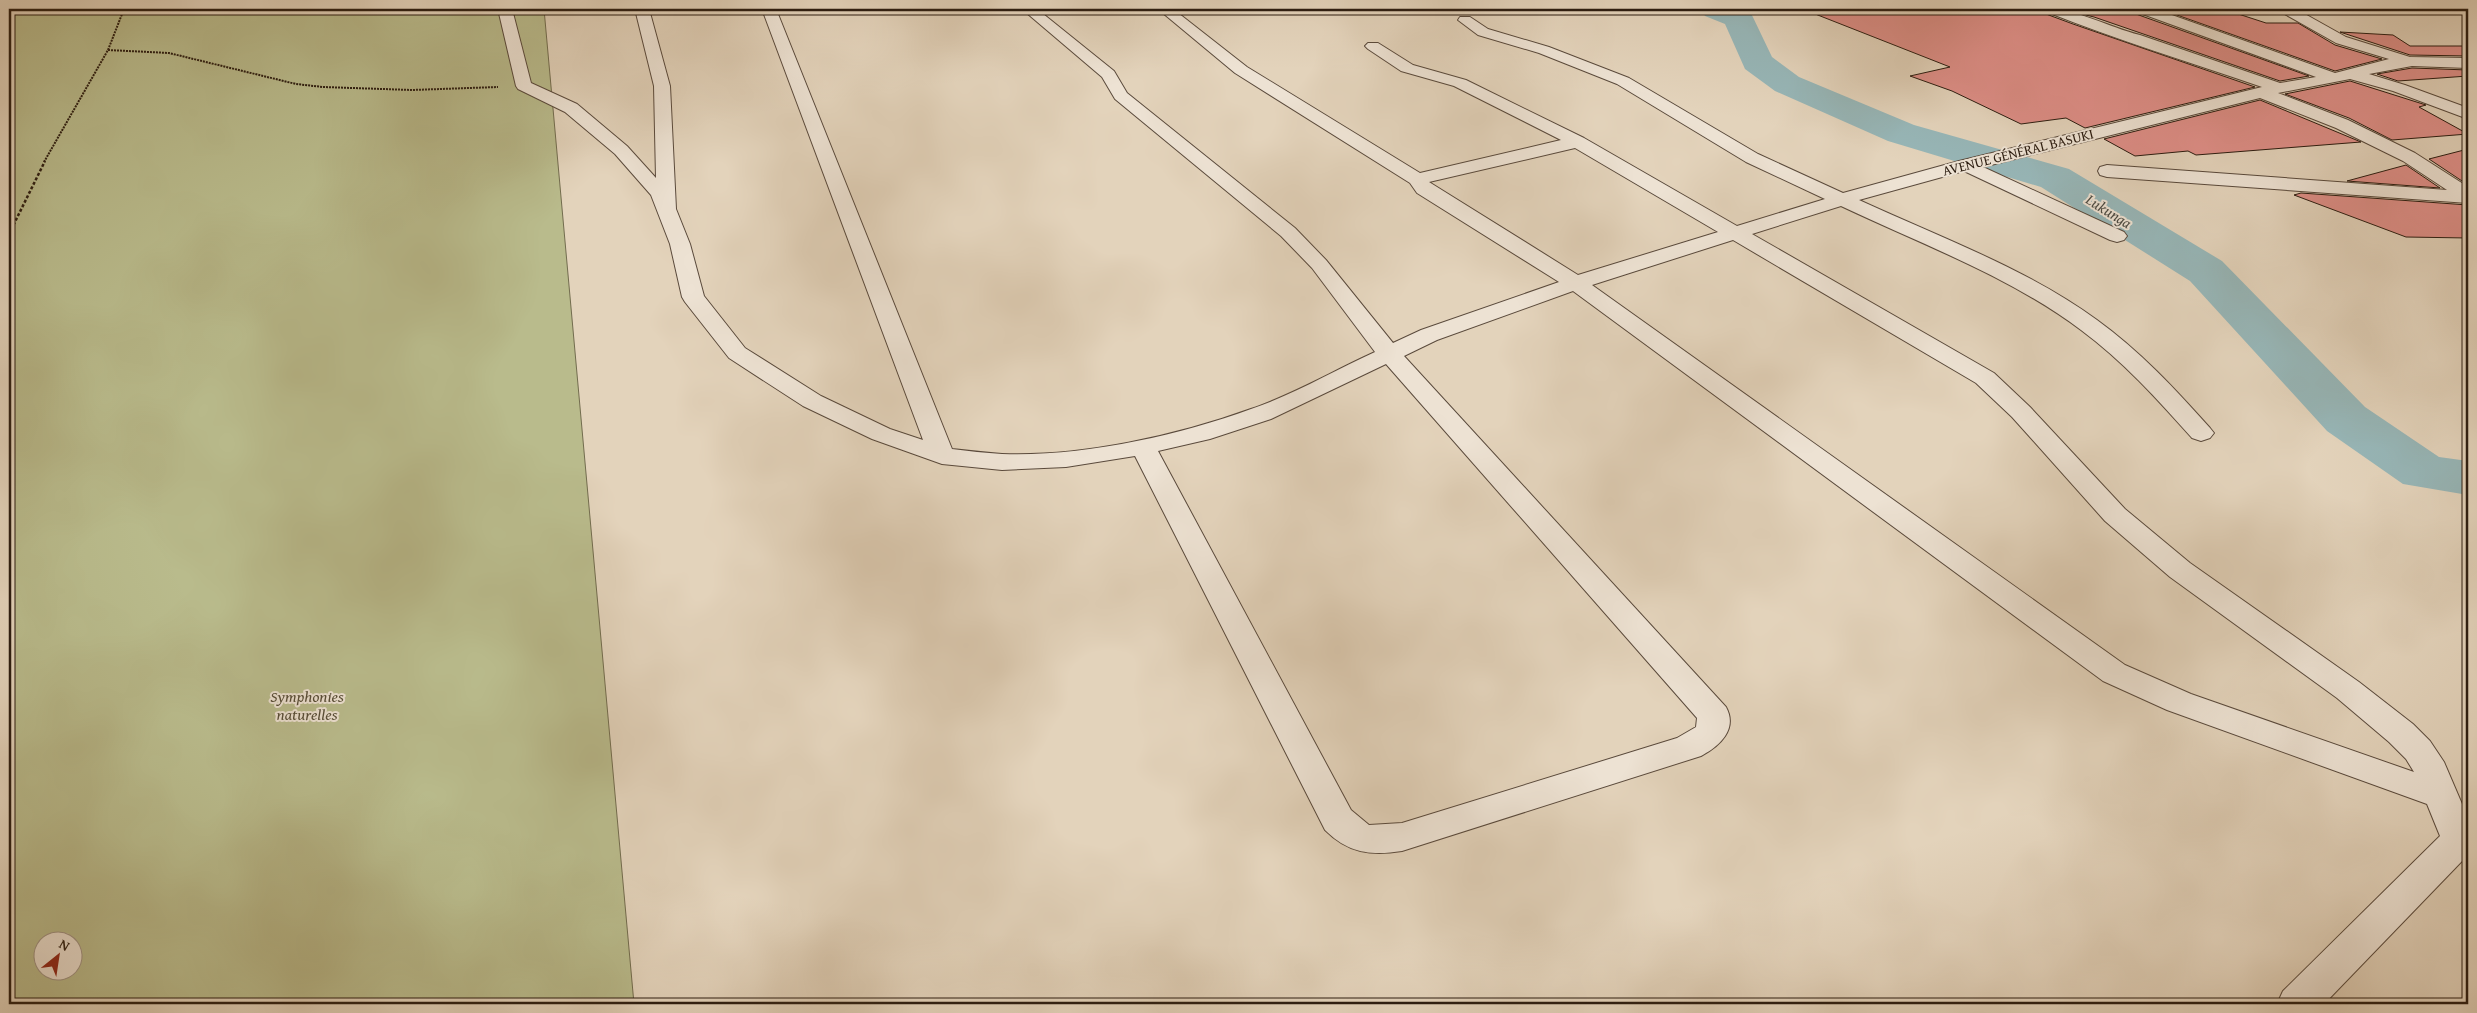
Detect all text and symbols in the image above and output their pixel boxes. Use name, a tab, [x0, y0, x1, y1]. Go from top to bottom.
street label: AVENUE GÉNÉRAL BASUKI	[1940, 124, 2096, 180]
water label: Lukunga	[2081, 188, 2136, 233]
park label: Symphonies naturelles	[270, 684, 344, 726]
north arrow	[32, 930, 82, 980]
text: N	[55, 934, 74, 956]

